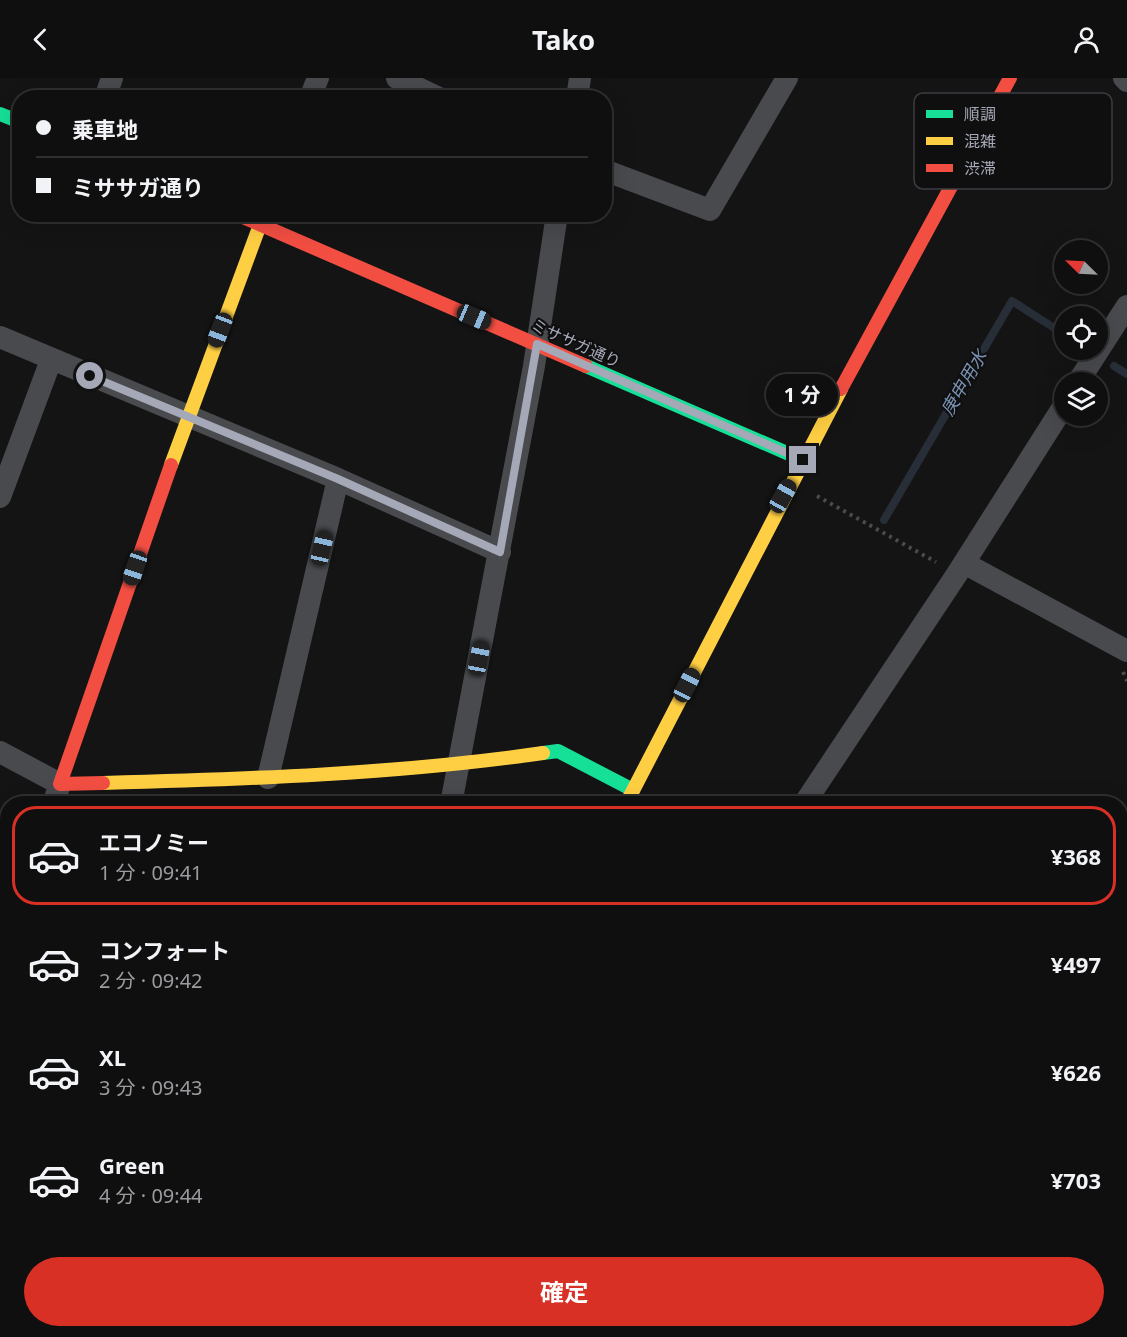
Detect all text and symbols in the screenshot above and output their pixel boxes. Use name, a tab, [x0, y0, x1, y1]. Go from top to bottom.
text: Tako	[532, 21, 595, 58]
icon: back	[24, 23, 57, 56]
icon: person	[1070, 23, 1103, 56]
legend	[914, 93, 1112, 189]
text: 順調	[964, 103, 996, 125]
text: 乗車地	[72, 114, 138, 144]
text: 混雑	[964, 130, 996, 152]
text: 渋滞	[964, 157, 996, 179]
text: ミササガ通り	[72, 172, 204, 202]
north arrow	[1054, 240, 1108, 294]
map controls	[1054, 240, 1108, 426]
car	[454, 302, 494, 332]
button: locate	[1054, 306, 1108, 360]
car	[205, 310, 235, 350]
street label: ミササガ通り	[528, 313, 624, 373]
water label: 庚申用水	[935, 344, 993, 420]
route start	[76, 362, 103, 389]
button: layers	[1054, 372, 1108, 426]
callout: 1 分	[767, 373, 839, 415]
text: 1 分	[784, 381, 820, 408]
route end	[789, 446, 816, 473]
car	[766, 476, 800, 516]
car	[309, 528, 335, 568]
car	[121, 548, 149, 588]
car	[467, 639, 491, 677]
car	[671, 665, 703, 705]
text: エコノミー	[99, 827, 209, 857]
icon: car	[27, 829, 81, 883]
text: ¥368	[1051, 841, 1101, 871]
text: 1 分 · 09:41	[99, 859, 203, 886]
text: コンフォート	[99, 935, 230, 965]
icon: car	[27, 937, 81, 991]
text: ¥497	[1051, 949, 1101, 979]
text: 2 分 · 09:42	[99, 967, 203, 994]
text: XL	[99, 1042, 126, 1072]
icon: car	[27, 1045, 81, 1099]
text: ¥626	[1051, 1057, 1101, 1087]
text: 3 分 · 09:43	[99, 1074, 203, 1101]
text: Green	[99, 1150, 165, 1180]
icon: car	[27, 1153, 81, 1207]
text: ¥703	[1051, 1165, 1101, 1195]
text: 4 分 · 09:44	[99, 1182, 203, 1209]
button: 確定	[24, 1257, 1104, 1326]

